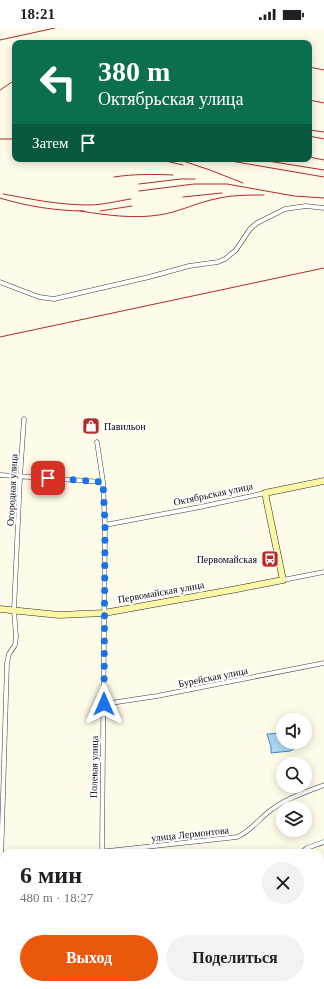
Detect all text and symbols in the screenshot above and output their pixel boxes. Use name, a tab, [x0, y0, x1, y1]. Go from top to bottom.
text: 18:21	[20, 6, 55, 22]
icon: left	[32, 56, 84, 108]
text: 380 m	[98, 56, 170, 87]
text: Октябрьская улица	[98, 89, 243, 109]
icon: arrive	[77, 132, 99, 154]
text: Затем	[32, 135, 69, 151]
shop icon: Павильон	[81, 416, 101, 436]
place label: Павильон	[104, 421, 146, 432]
street label: Огородная улица	[5, 453, 19, 526]
pin	[31, 461, 65, 495]
icon: arrive	[37, 467, 59, 489]
street label: Октябрьская улица	[172, 480, 254, 508]
bus stop icon: Первомайская	[260, 549, 280, 569]
place label: Первомайская	[197, 554, 257, 565]
street label: Первомайская улица	[117, 579, 206, 605]
street label: Бурейская улица	[177, 665, 249, 689]
position arrow	[83, 683, 125, 725]
map controls	[276, 713, 312, 837]
button: sound	[276, 713, 312, 749]
street label: Полевая улица	[88, 735, 100, 798]
button: search	[276, 757, 312, 793]
button: layers	[276, 801, 312, 837]
street label: улица Лермонтова	[151, 824, 230, 844]
text: 6 мин	[20, 862, 82, 888]
button: close	[262, 862, 304, 904]
text: 480 m · 18:27	[20, 890, 93, 905]
button: Выход	[20, 935, 158, 981]
button: Поделиться	[166, 935, 304, 981]

